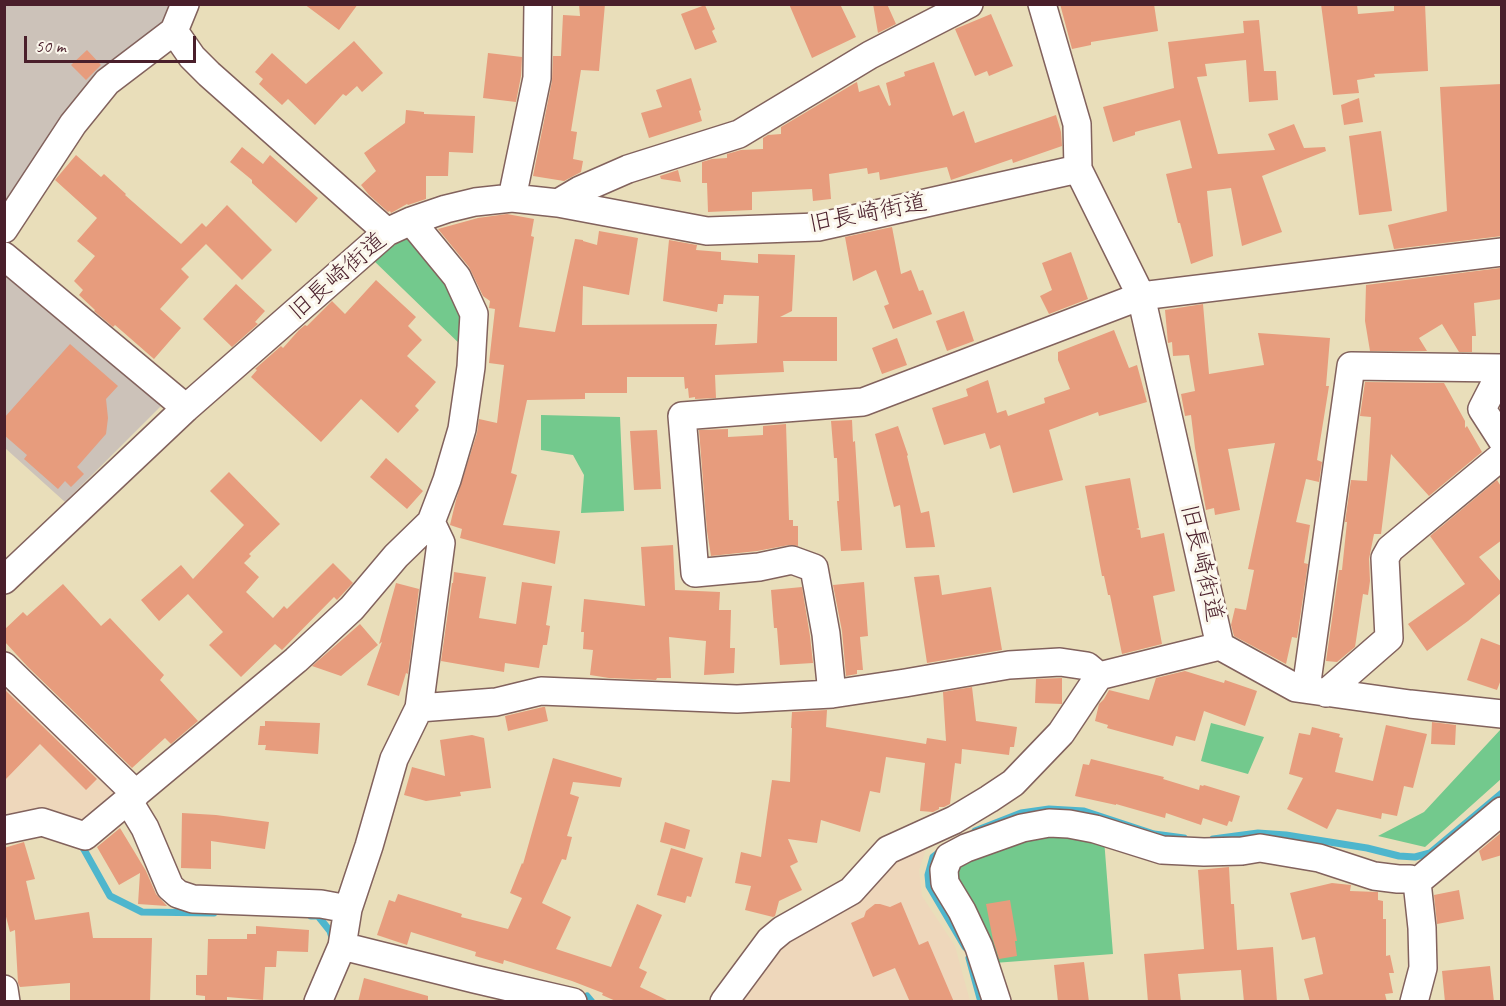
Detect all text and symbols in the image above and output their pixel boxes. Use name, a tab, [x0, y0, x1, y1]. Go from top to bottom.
scale bar	[27, 24, 200, 62]
text: 50 m	[35, 35, 66, 57]
street label: 旧長崎街道	[806, 188, 930, 240]
street label: 旧長崎街道	[283, 227, 393, 327]
street label: 旧長崎街道	[1173, 501, 1229, 625]

